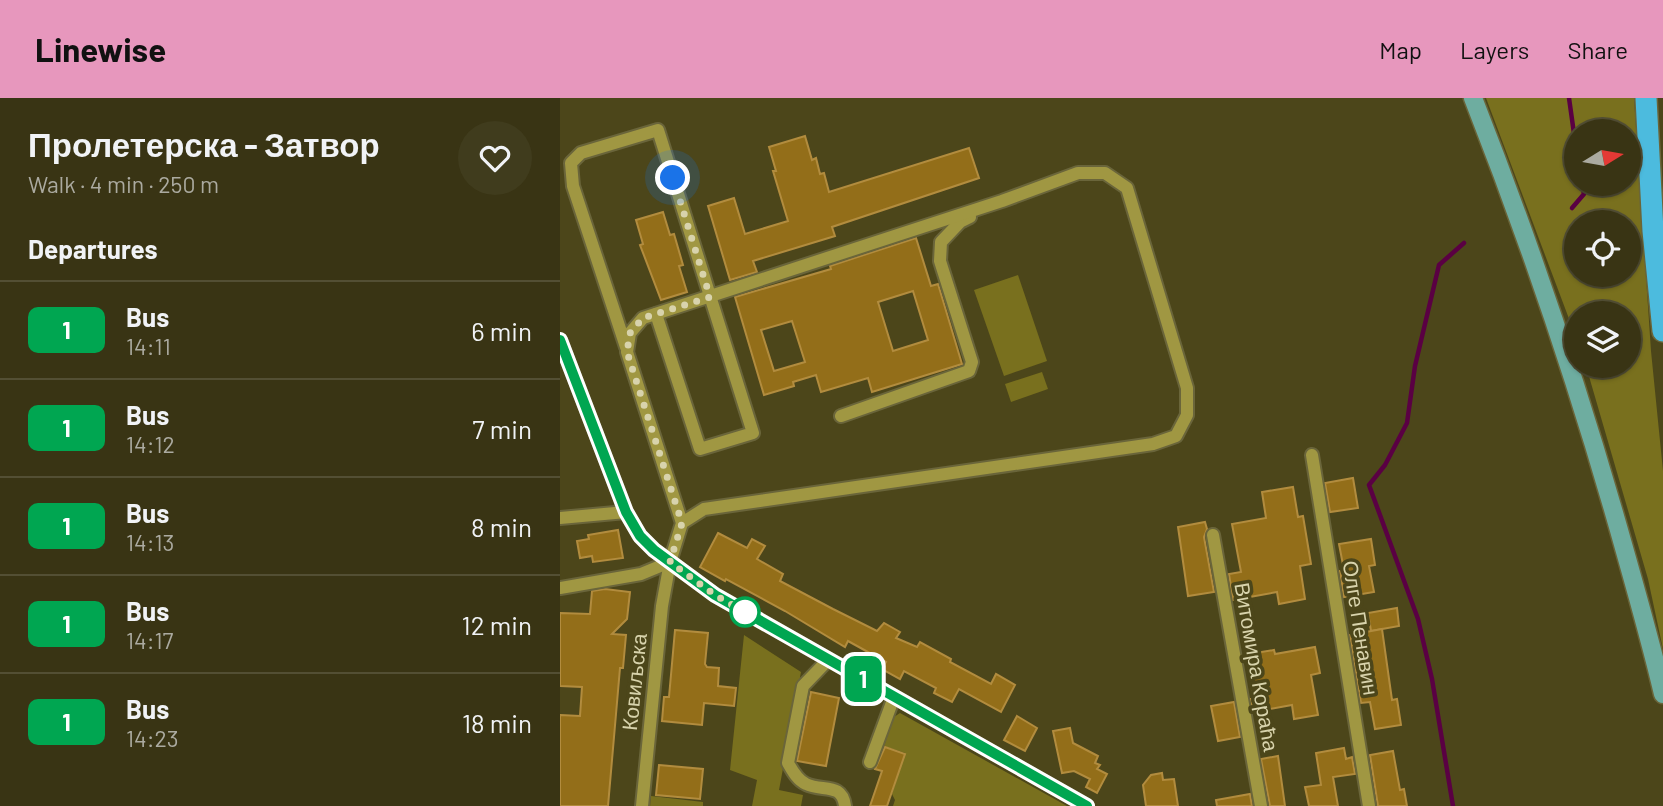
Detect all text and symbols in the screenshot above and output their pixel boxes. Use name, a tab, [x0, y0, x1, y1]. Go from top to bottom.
text: Linewise	[35, 29, 166, 69]
text: Map	[1379, 35, 1422, 64]
text: Layers	[1460, 35, 1529, 64]
text: Share	[1567, 35, 1628, 64]
north arrow	[1564, 119, 1642, 196]
map controls	[1564, 119, 1641, 378]
button: heart	[458, 121, 532, 195]
text: Пролетерска - Затвор	[28, 124, 380, 164]
your location	[655, 160, 690, 195]
text: Walk · 4 min · 250 m	[28, 170, 219, 198]
button: locate	[1564, 210, 1641, 287]
text: Departures	[28, 233, 158, 264]
text: Bus	[126, 301, 169, 332]
button: layers	[1564, 301, 1641, 378]
text: 1	[62, 315, 71, 344]
text: 6 min	[471, 315, 532, 346]
text: 14:11	[126, 332, 171, 360]
text: Bus	[126, 399, 169, 430]
text: 1	[62, 413, 71, 442]
text: 7 min	[472, 413, 532, 444]
text: 14:12	[126, 430, 175, 458]
text: Bus	[126, 497, 169, 528]
text: 1	[62, 511, 71, 540]
text: 8 min	[471, 511, 532, 542]
text: 14:13	[126, 528, 174, 556]
street label: Олге Пенавин	[1339, 559, 1384, 697]
street label: Витомира Кораћа	[1230, 580, 1285, 754]
text: Bus	[126, 595, 169, 626]
unlabelled marker	[730, 597, 760, 627]
text: 1	[62, 609, 71, 638]
text: 12 min	[462, 609, 532, 640]
text: 14:17	[126, 626, 173, 654]
street label: Ковиљска	[616, 632, 651, 732]
line badge: 1	[840, 656, 886, 702]
text: 1	[859, 664, 867, 693]
text: Bus	[126, 693, 169, 724]
text: 1	[62, 707, 71, 736]
text: 18 min	[462, 707, 532, 738]
text: 14:23	[126, 724, 179, 752]

